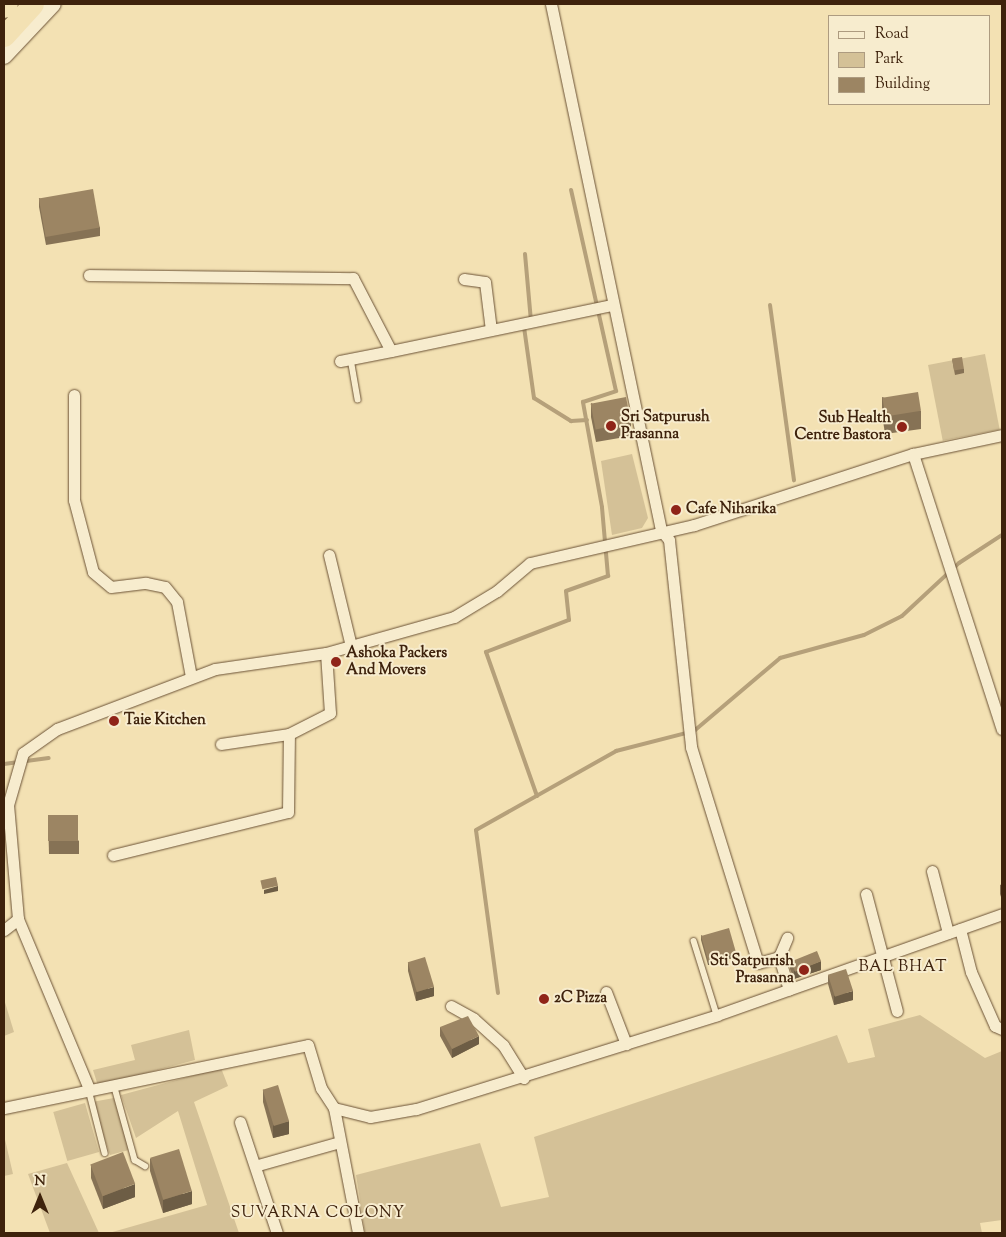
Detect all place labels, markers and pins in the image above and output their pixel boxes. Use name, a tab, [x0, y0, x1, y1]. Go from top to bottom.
place label: Sri Satpurush Prasanna	[621, 408, 710, 443]
place label: Sub Health Centre Bastora	[795, 409, 891, 444]
marker: Sri Satpurush Prasanna	[605, 420, 617, 432]
marker: Sub Health Centre Bastora	[895, 420, 909, 434]
place label: Cafe Niharika	[686, 501, 776, 519]
marker: Cafe Niharika	[670, 504, 682, 516]
place label: Ashoka Packers And Movers	[346, 644, 447, 679]
marker: Ashoka Packers And Movers	[330, 656, 342, 668]
place label: Taie Kitchen	[124, 712, 206, 730]
marker: Taie Kitchen	[108, 715, 120, 727]
place label: Sti Satpurish Prasanna	[710, 952, 794, 987]
marker: Sti Satpurish Prasanna	[798, 964, 810, 976]
place label: 2C Pizza	[554, 990, 607, 1008]
marker: 2C Pizza	[538, 993, 550, 1005]

